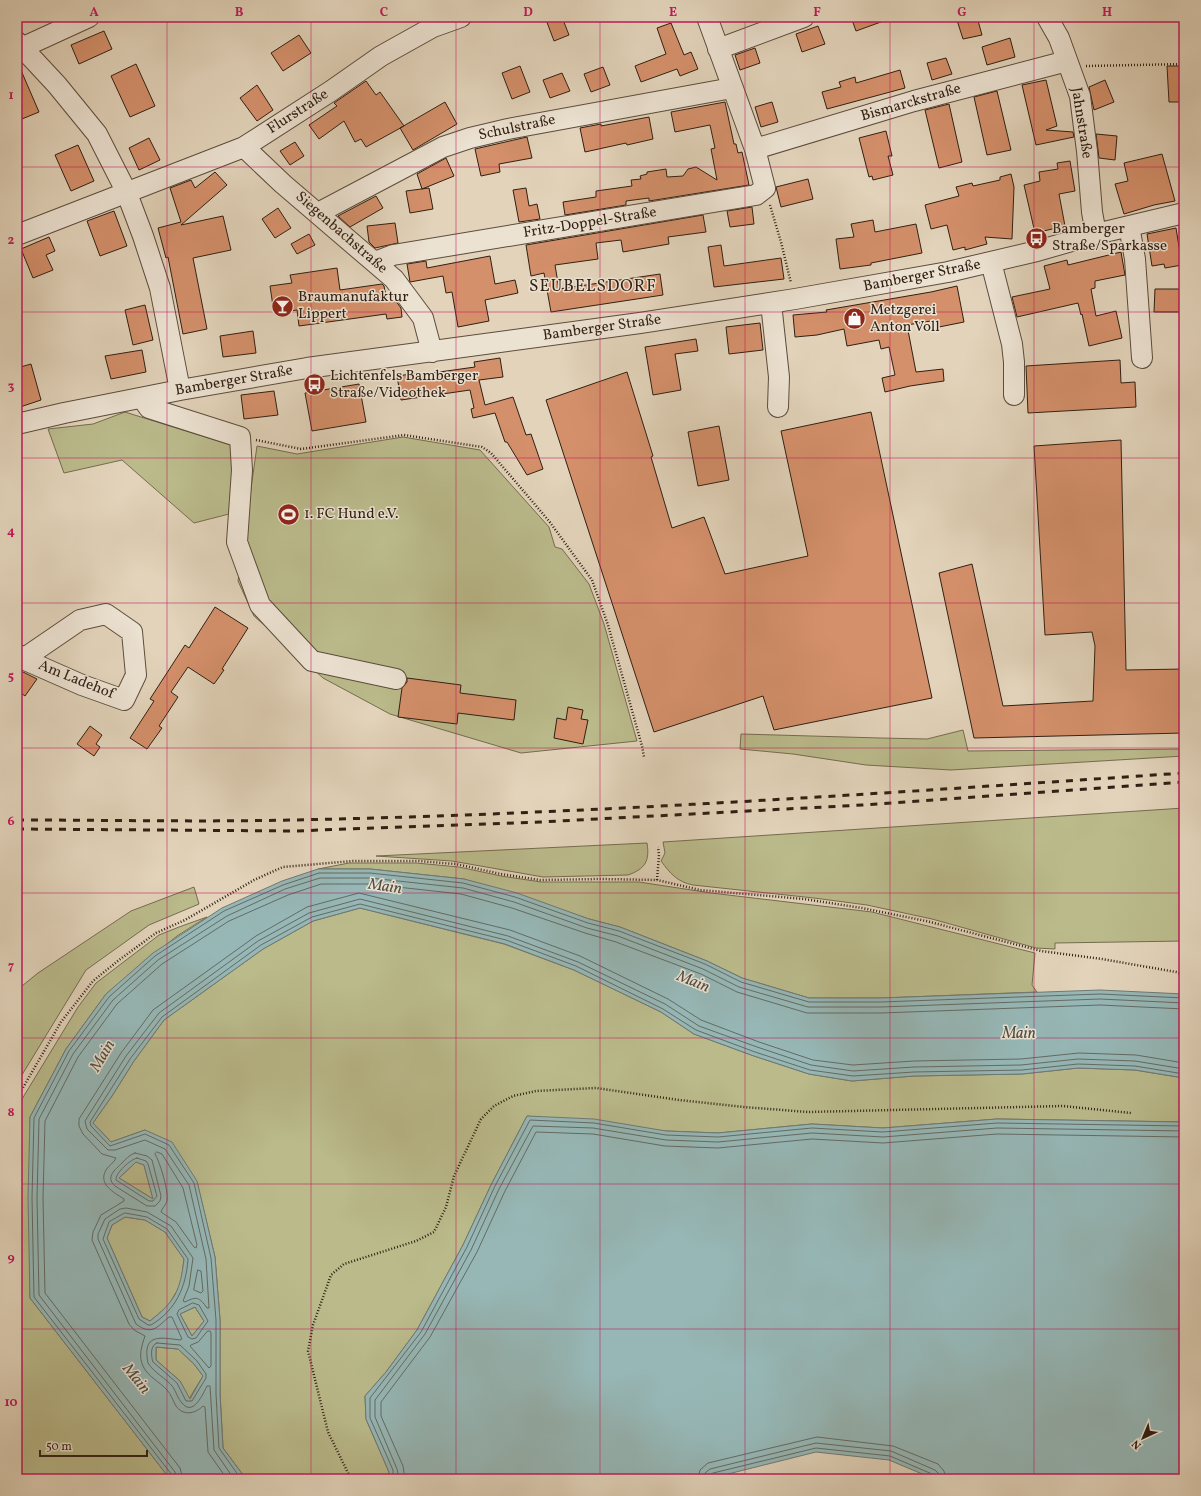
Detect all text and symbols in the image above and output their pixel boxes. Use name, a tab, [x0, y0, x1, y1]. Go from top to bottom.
text: A	[89, 4, 99, 22]
text: B	[235, 4, 244, 22]
text: C	[380, 4, 388, 22]
text: D	[523, 4, 533, 22]
text: E	[669, 4, 677, 22]
text: F	[813, 4, 821, 22]
text: G	[957, 4, 967, 22]
text: H	[1102, 4, 1112, 22]
street label: Bismarckstraße	[858, 79, 964, 127]
street label: Flurstraße	[263, 84, 333, 140]
street label: Jahnstraße	[1065, 86, 1097, 160]
text: 1	[8, 87, 14, 105]
street label: Schulstraße	[477, 110, 557, 146]
street label: Siegenbachstraße	[290, 187, 392, 279]
street label: Fritz-Doppel-Straße	[522, 202, 658, 244]
place label: Bamberger Straße/Sparkasse	[1052, 219, 1167, 257]
bus stop icon: Bamberger Straße/Sparkasse	[1023, 225, 1049, 251]
text: 2	[8, 232, 15, 250]
street label: Bamberger Straße	[862, 254, 982, 298]
district label: SEUBELSDORF	[529, 275, 657, 298]
place label: Braumanufaktur Lippert	[298, 287, 409, 325]
bar icon: Braumanufaktur Lippert	[270, 293, 296, 319]
place label: Metzgerei Anton Voll	[870, 300, 940, 338]
shop icon: Metzgerei Anton Voll	[842, 306, 868, 332]
street label: Bamberger Straße	[542, 309, 662, 347]
street label: Bamberger Straße	[174, 360, 294, 402]
place label: Lichtenfels Bamberger Straße/Videothek	[330, 366, 478, 404]
bus stop icon: Lichtenfels Bamberger Straße/Videothek	[301, 372, 327, 398]
text: 3	[8, 378, 15, 396]
sports icon: 1. FC Hund e.V.	[275, 501, 301, 527]
place label: 1. FC Hund e.V.	[304, 504, 399, 525]
text: 4	[7, 523, 15, 541]
street label: Am Ladehof	[35, 655, 119, 705]
text: 5	[8, 668, 14, 686]
text: 6	[7, 813, 15, 831]
water label: Main	[366, 874, 403, 900]
text: 7	[8, 958, 14, 976]
water label: Main	[672, 965, 713, 998]
water label: Main	[1001, 1023, 1036, 1045]
water label: Main	[85, 1036, 121, 1077]
text: 8	[7, 1104, 15, 1122]
text: 9	[7, 1249, 15, 1267]
water label: Main	[116, 1358, 155, 1399]
text: 10	[4, 1394, 18, 1412]
north arrow	[1123, 1418, 1163, 1458]
scale bar	[40, 1432, 147, 1458]
text: N	[1129, 1436, 1145, 1452]
text: 50 m	[46, 1439, 72, 1455]

